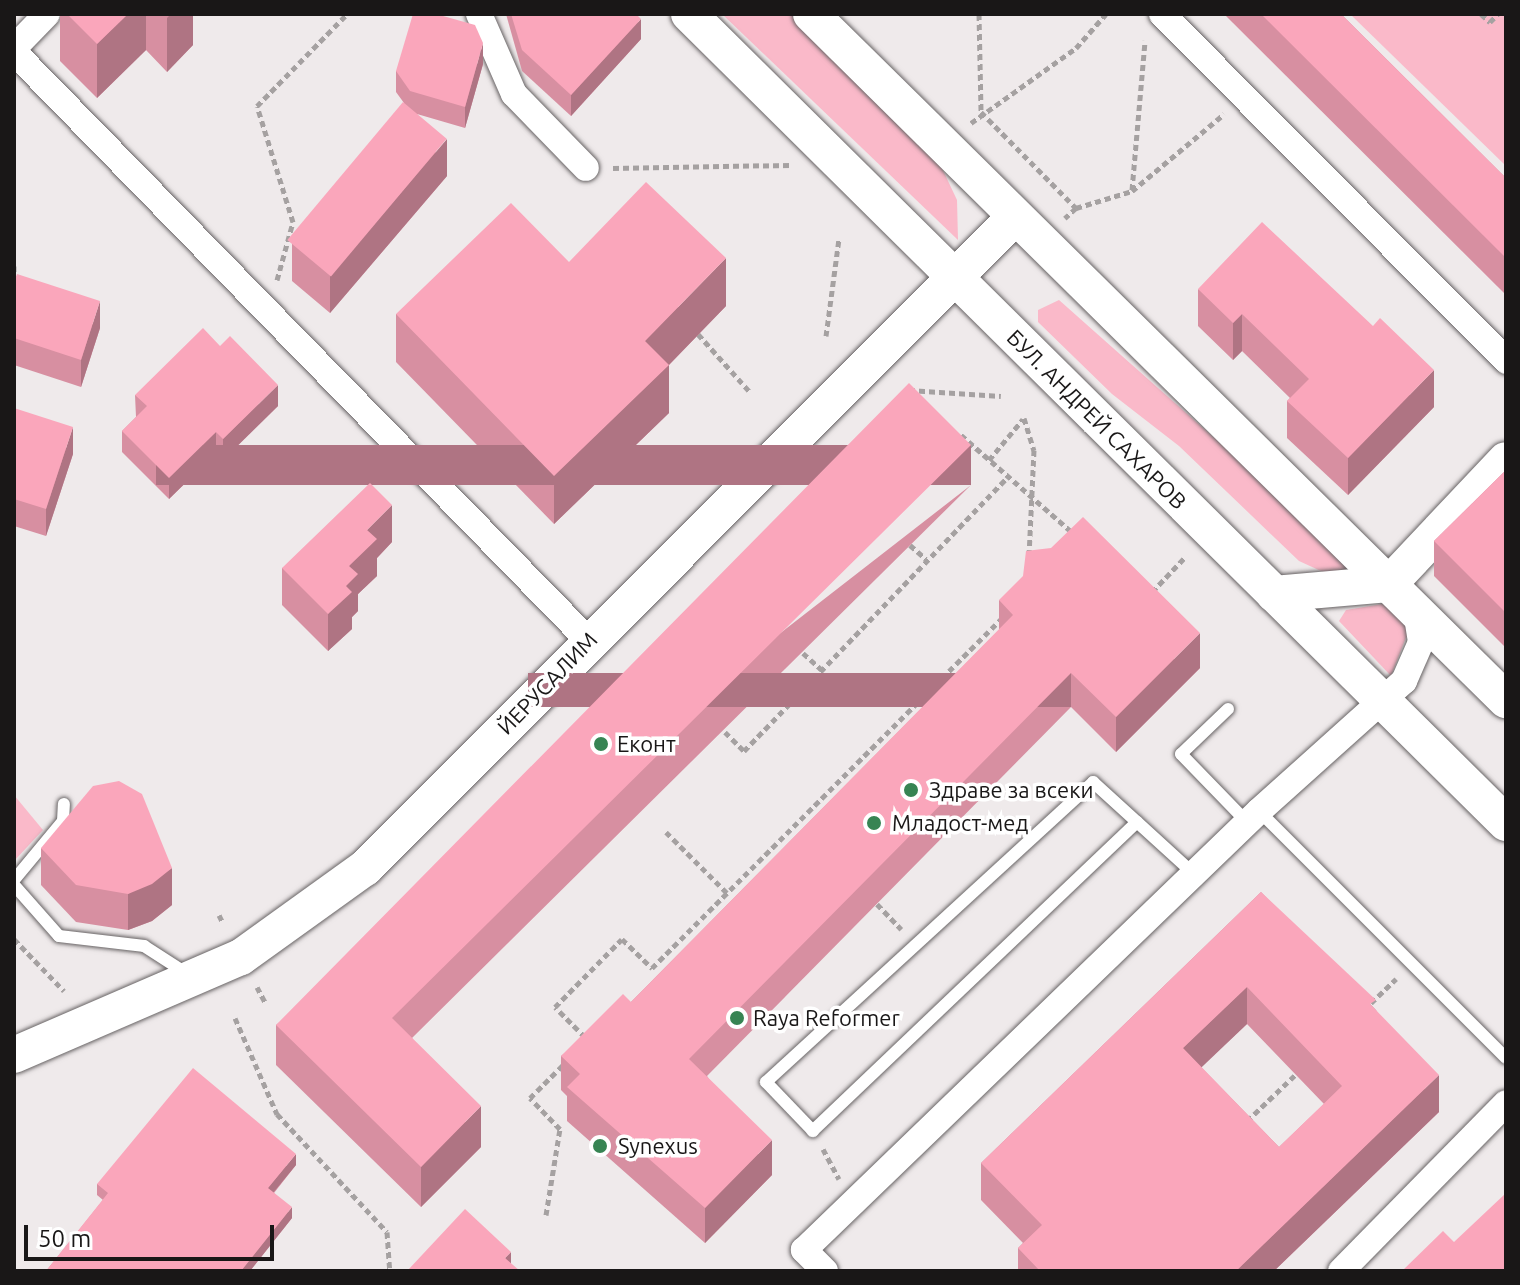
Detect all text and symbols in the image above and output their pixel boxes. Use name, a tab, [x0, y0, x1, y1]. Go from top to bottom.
street label: БУЛ. АНДРЕЙ САХАРОВ	[1002, 324, 1192, 514]
street label: ЙЕРУСАЛИМ	[492, 626, 602, 740]
place label: Еконт	[617, 731, 676, 757]
marker: Еконт	[592, 735, 610, 753]
place label: Здраве за всеки	[929, 777, 1093, 803]
marker: Здраве за всеки	[900, 779, 922, 801]
place label: Младост-мед	[892, 810, 1028, 836]
marker: Младост-мед	[863, 812, 885, 834]
place label: Raya Reformer	[753, 1005, 900, 1031]
marker: Raya Reformer	[728, 1009, 746, 1027]
place label: Synexus	[618, 1133, 698, 1159]
marker: Synexus	[589, 1135, 611, 1157]
scale bar	[28, 1209, 278, 1259]
text: 50 m	[38, 1225, 91, 1252]

